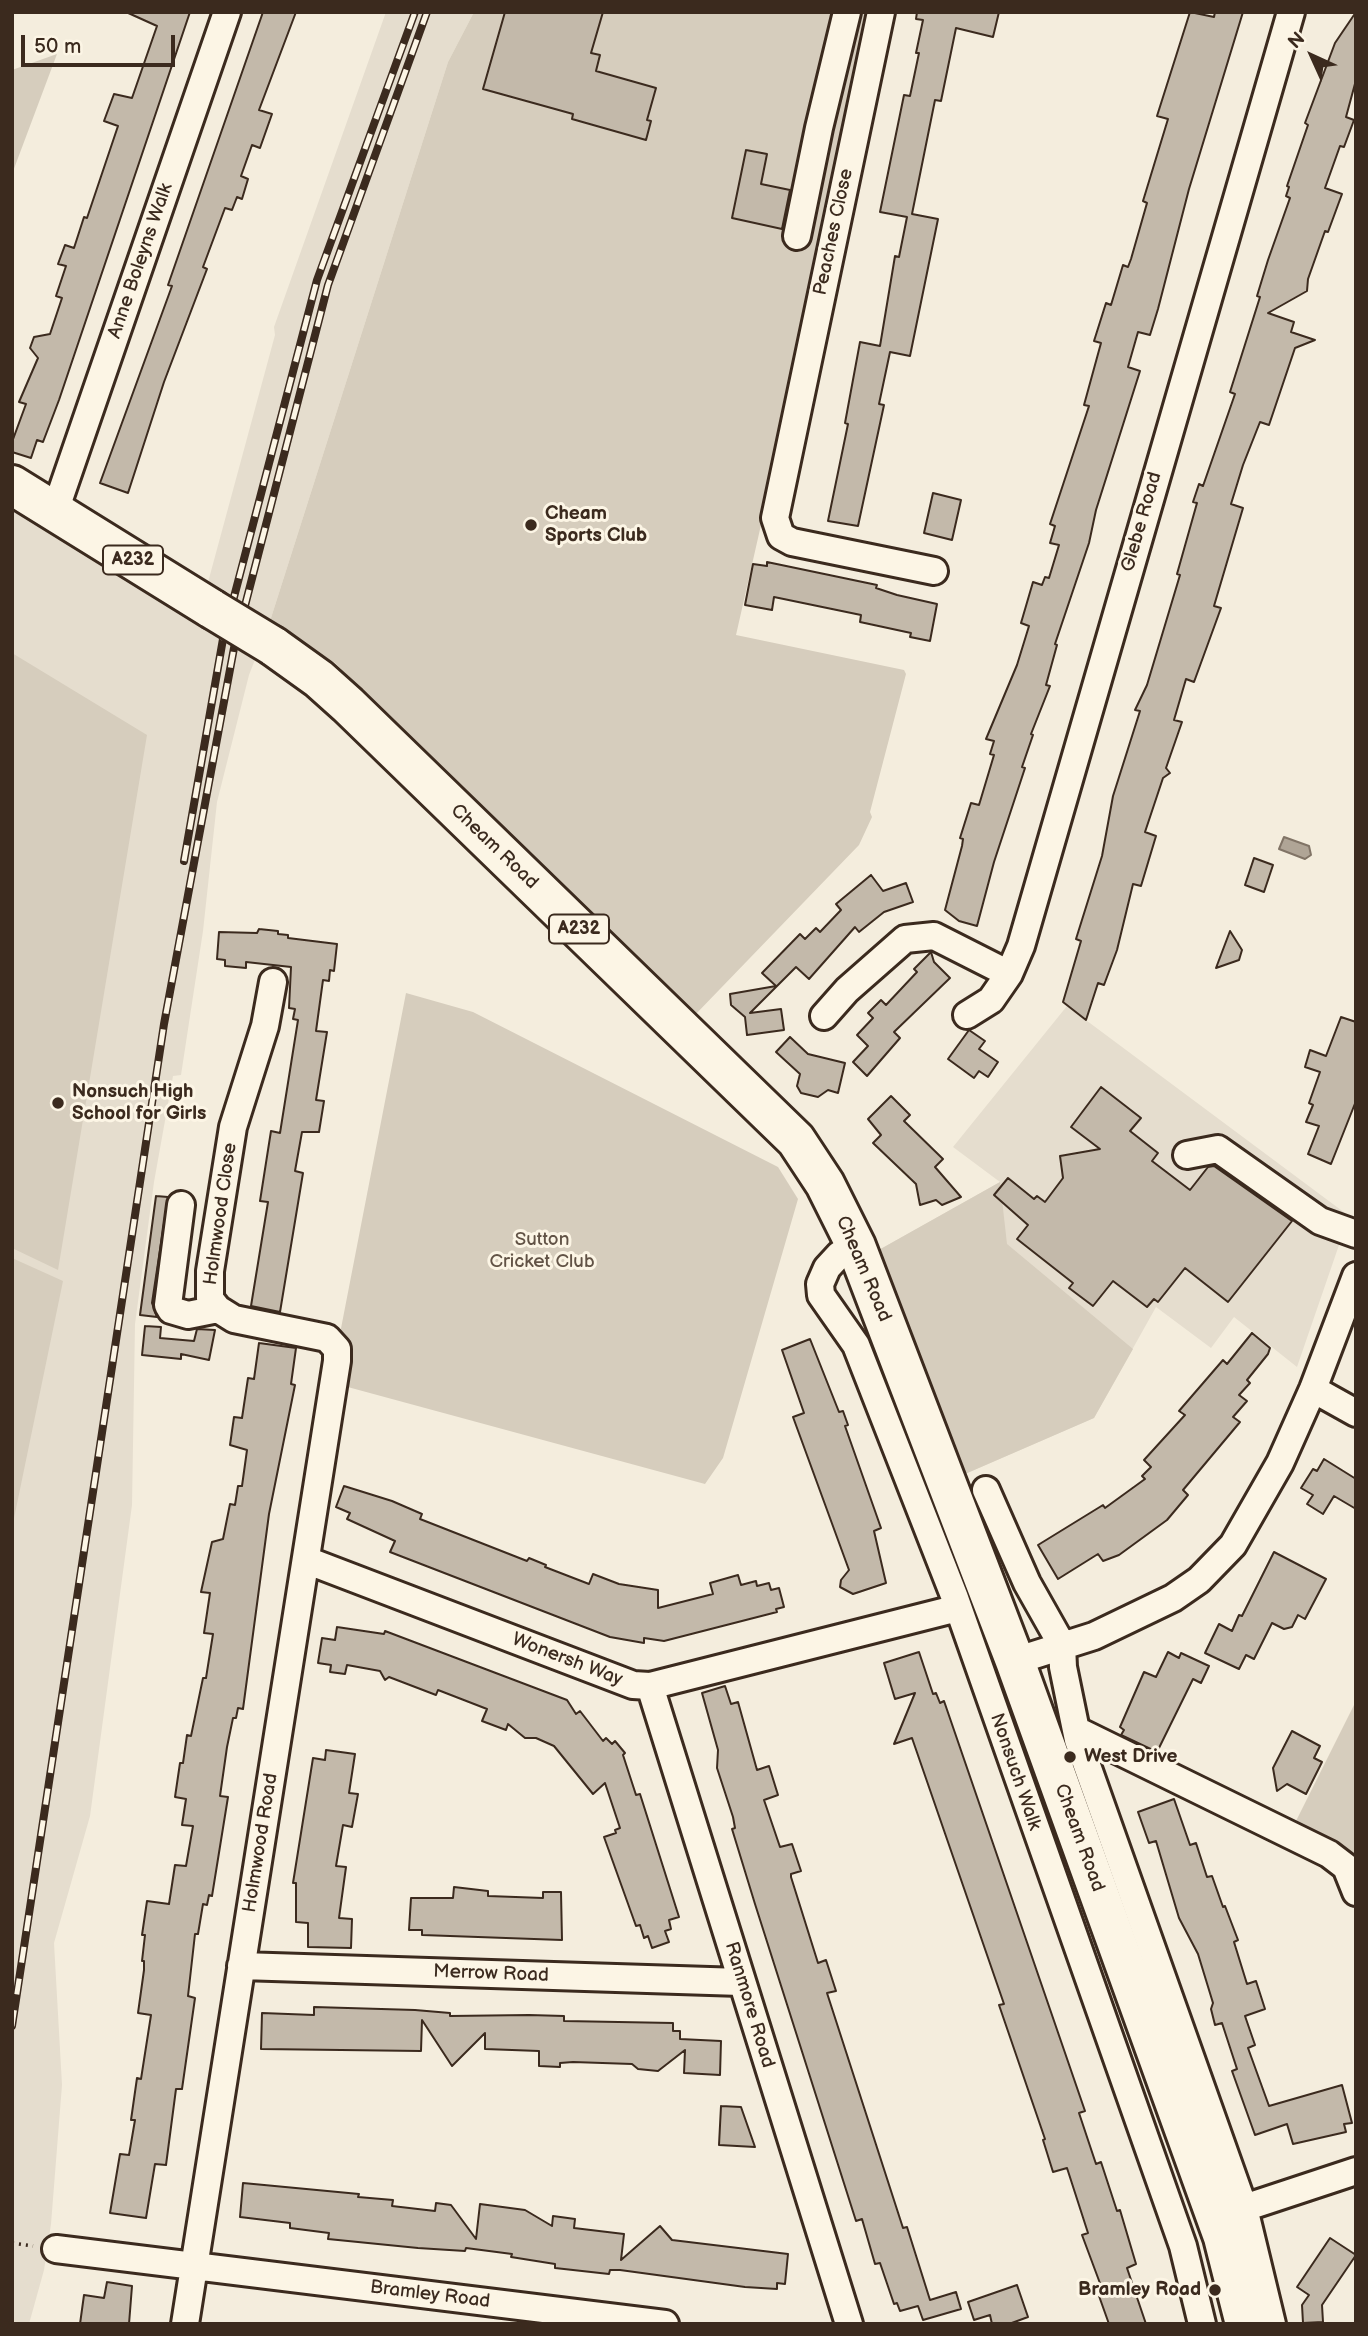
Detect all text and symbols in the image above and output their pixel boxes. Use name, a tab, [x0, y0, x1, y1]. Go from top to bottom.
scale bar	[24, 21, 178, 65]
north arrow	[1277, 21, 1347, 91]
text: N	[1284, 28, 1310, 54]
text: 50 m	[34, 34, 81, 59]
street label: Peaches Close	[809, 167, 859, 297]
street label: Anne Boleyns Walk	[104, 180, 178, 342]
street label: Glebe Road	[1117, 470, 1167, 574]
place label: Cheam Sports Club	[545, 503, 647, 547]
marker: Cheam Sports Club	[523, 517, 539, 533]
road number: A232	[103, 546, 163, 574]
street label: Cheam Road	[446, 800, 542, 894]
road number: A232	[549, 914, 609, 944]
place label: Nonsuch High School for Girls	[72, 1081, 206, 1125]
marker: Nonsuch High School for Girls	[50, 1095, 66, 1111]
street label: Holmwood Close	[200, 1141, 242, 1287]
street label: Cheam Road	[830, 1213, 896, 1325]
park label: Sutton Cricket Club	[489, 1229, 595, 1273]
street label: Wonersh Way	[509, 1628, 625, 1692]
street label: Nonsuch Walk	[984, 1711, 1046, 1833]
place label: West Drive	[1084, 1746, 1177, 1768]
marker: West Drive	[1062, 1749, 1078, 1765]
street label: Holmwood Road	[239, 1772, 283, 1914]
street label: Cheam Road	[1049, 1781, 1109, 1895]
street label: Ranmore Road	[719, 1939, 779, 2071]
street label: Merrow Road	[433, 1961, 549, 1987]
street label: Bramley Road	[369, 2276, 491, 2314]
place label: Bramley Road	[1078, 2279, 1201, 2301]
marker: Bramley Road	[1207, 2282, 1223, 2298]

